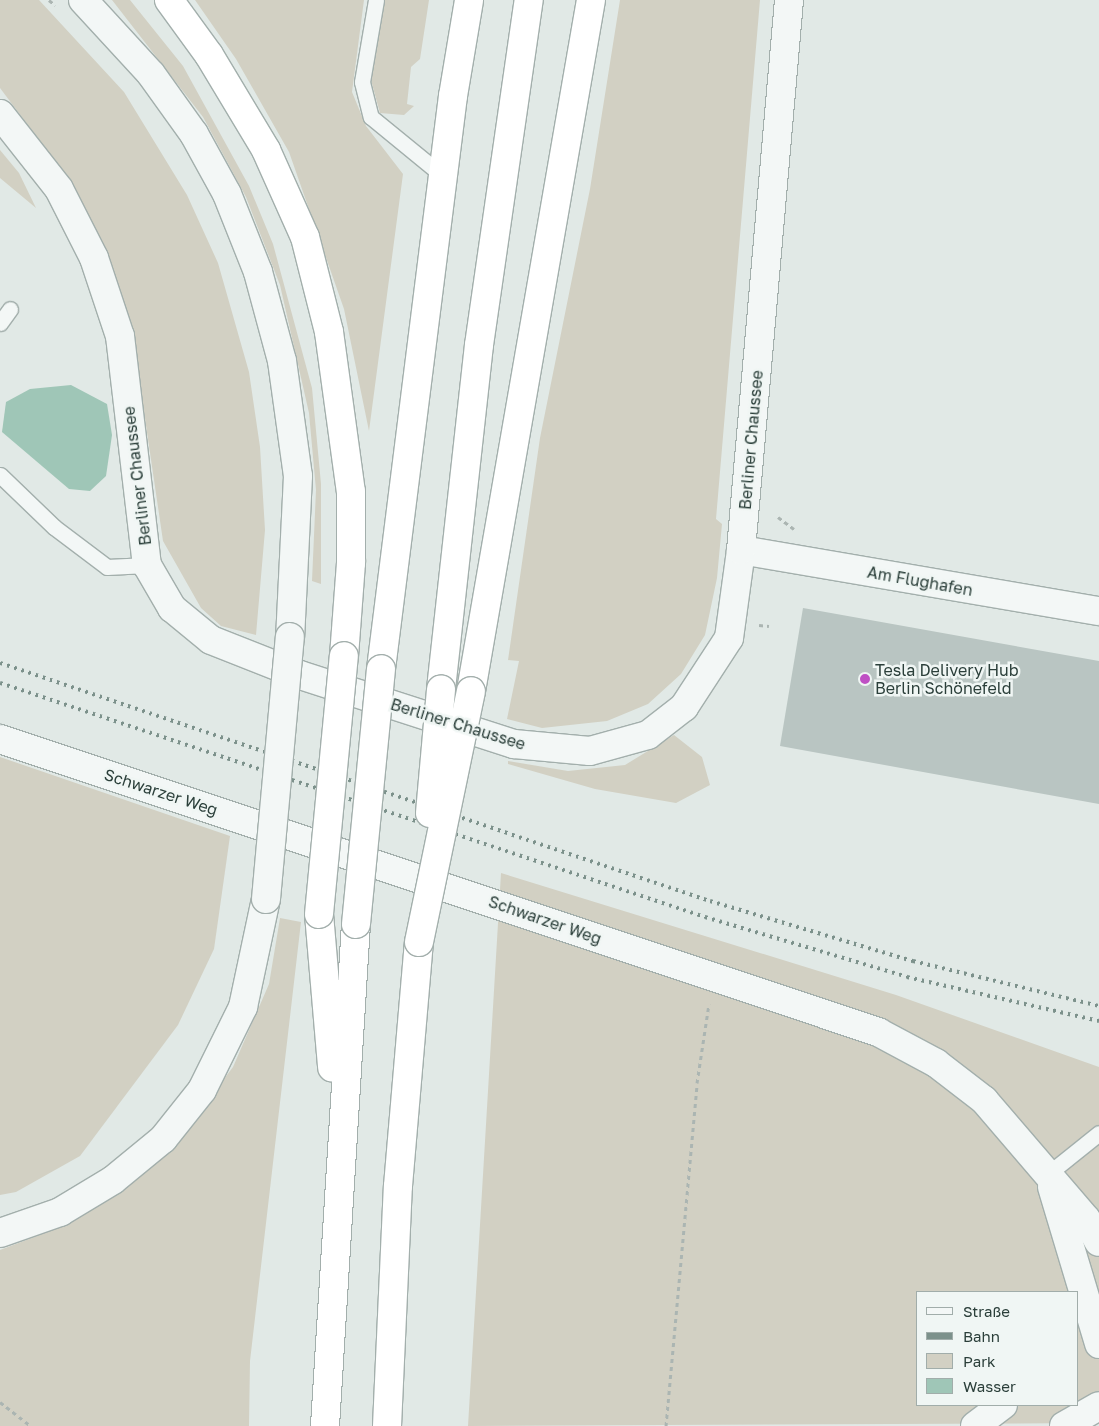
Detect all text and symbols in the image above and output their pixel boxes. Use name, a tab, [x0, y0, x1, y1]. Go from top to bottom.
street label: Berliner Chaussee	[735, 369, 767, 511]
street label: Berliner Chaussee	[119, 405, 155, 547]
street label: Am Flughafen	[866, 562, 974, 600]
place label: Tesla Delivery Hub Berlin Schönefeld	[875, 660, 1019, 698]
marker: Tesla Delivery Hub Berlin Schönefeld	[859, 673, 871, 685]
street label: Berliner Chaussee	[388, 694, 528, 754]
street label: Schwarzer Weg	[102, 765, 220, 819]
street label: Schwarzer Weg	[486, 892, 604, 948]
legend	[916, 1291, 1079, 1406]
text: Straße	[963, 1302, 1010, 1320]
text: Bahn	[963, 1327, 1000, 1345]
text: Park	[963, 1352, 995, 1370]
text: Wasser	[963, 1377, 1016, 1395]

